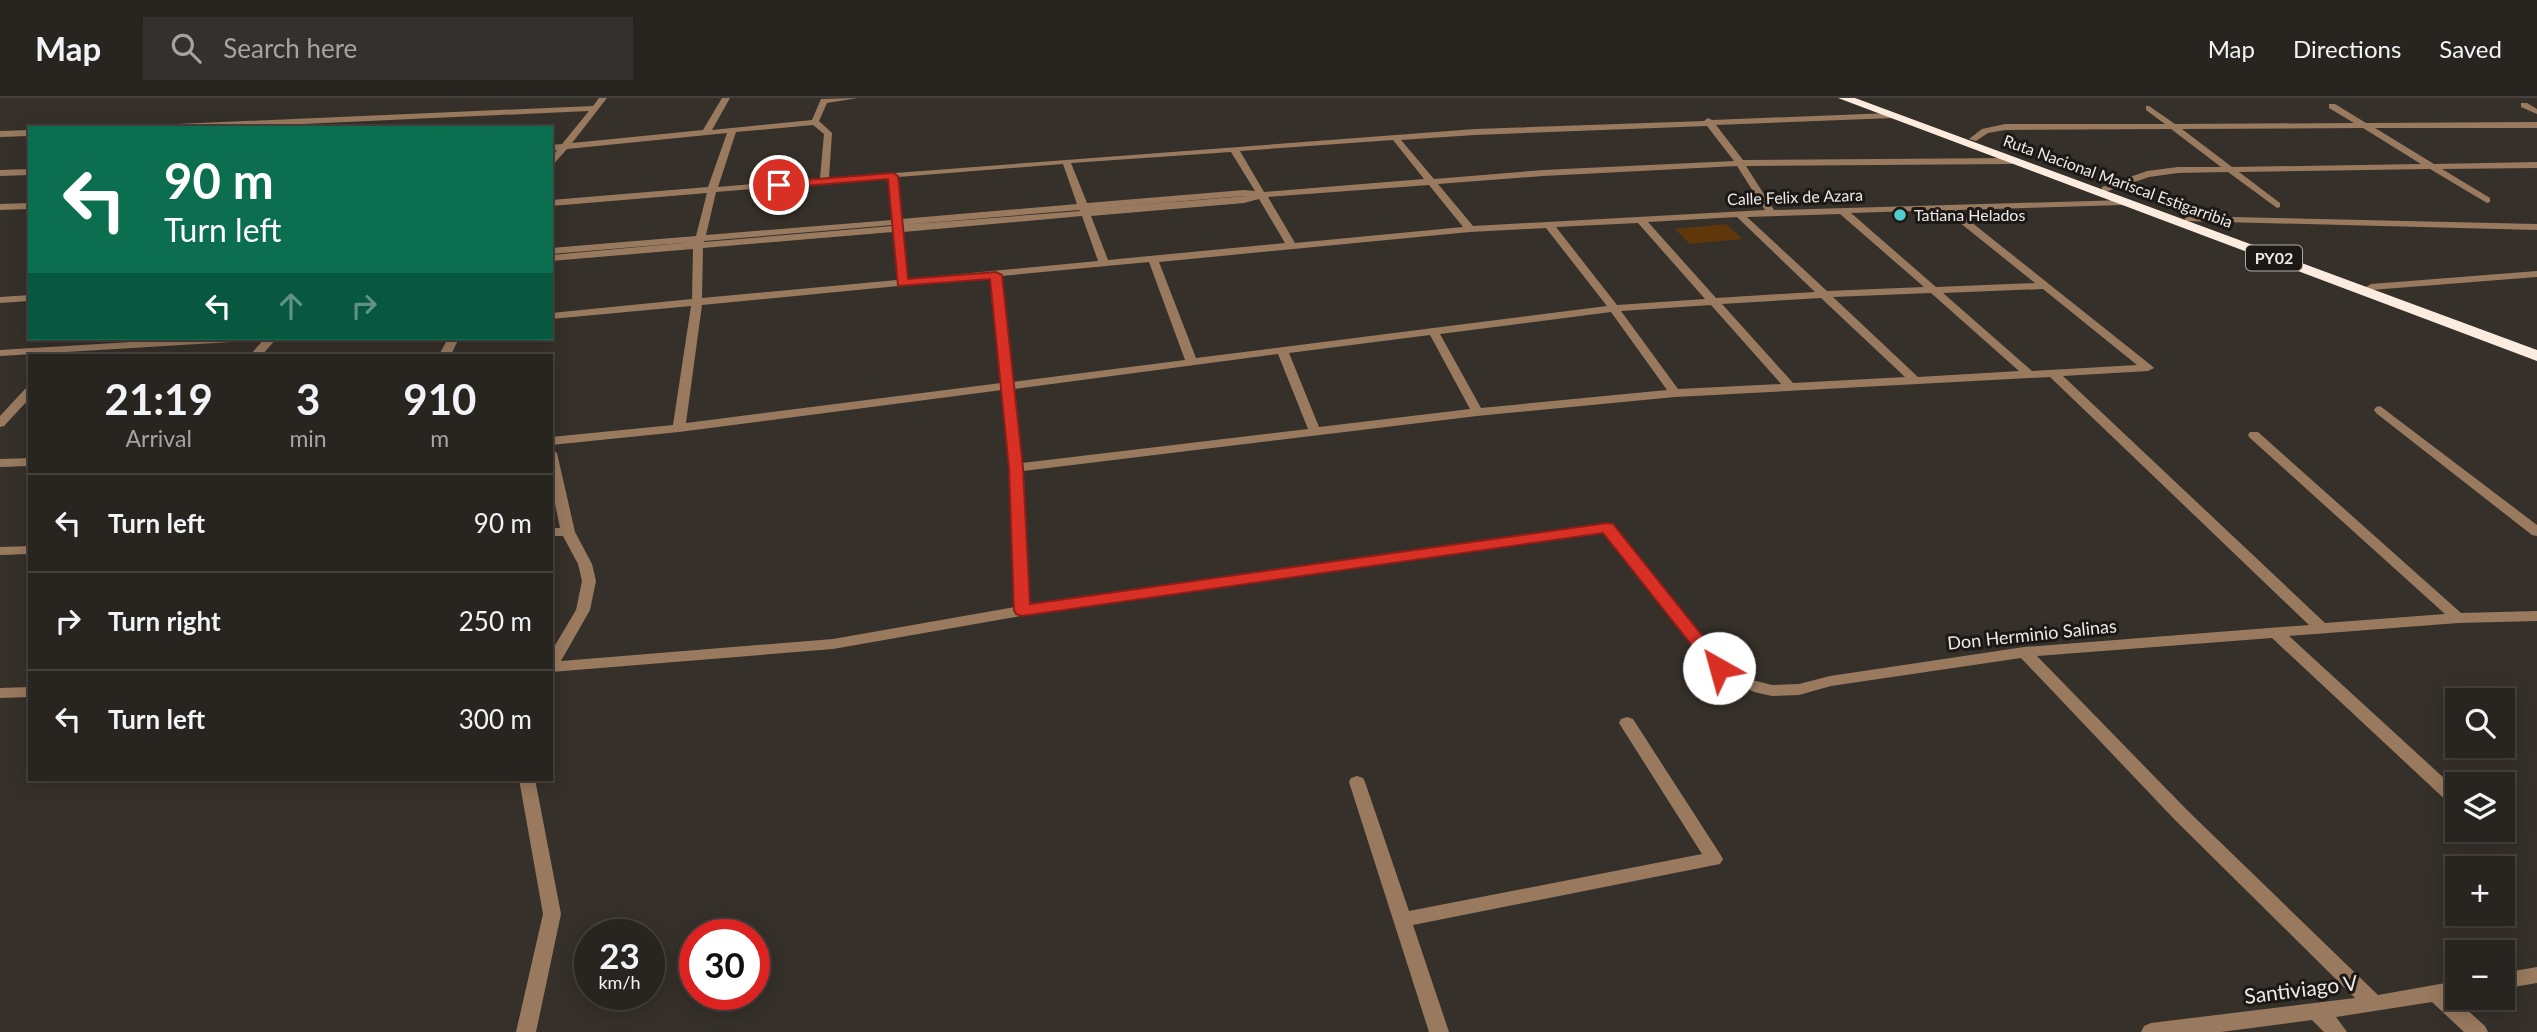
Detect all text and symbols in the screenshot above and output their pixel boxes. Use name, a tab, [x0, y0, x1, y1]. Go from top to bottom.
search box	[143, 17, 633, 80]
text: Map	[35, 28, 101, 68]
icon: search	[167, 29, 205, 67]
text: Search here	[223, 32, 357, 64]
text: Map	[2208, 34, 2255, 63]
text: Directions	[2293, 34, 2401, 63]
text: Saved	[2439, 34, 2502, 63]
street label: Ruta Nacional Mariscal Estigarribia	[2001, 130, 2235, 231]
text: 90 m	[164, 151, 274, 209]
icon: left	[49, 154, 140, 245]
pin	[749, 155, 809, 215]
icon: arrive	[760, 166, 798, 204]
street label: Calle Felix de Azara	[1727, 185, 1863, 208]
place label: Tatiana Helados	[1914, 205, 2025, 224]
marker: Tatiana Helados	[1892, 207, 1908, 223]
text: Turn left	[164, 210, 281, 249]
road number: PY02	[2246, 246, 2302, 270]
icon: left	[199, 287, 237, 325]
icon: ahead	[272, 287, 310, 325]
icon: right	[345, 287, 383, 325]
text: 21:19	[105, 374, 213, 424]
text: 3	[296, 374, 320, 424]
text: 910	[403, 374, 476, 424]
text: Arrival	[126, 424, 192, 452]
text: min	[289, 424, 327, 452]
text: m	[430, 424, 449, 452]
icon: left	[49, 504, 87, 542]
text: Turn left	[108, 507, 205, 539]
text: 90 m	[474, 507, 532, 539]
icon: right	[49, 602, 87, 640]
text: Turn right	[108, 605, 221, 637]
text: 250 m	[459, 605, 532, 637]
street label: Don Herminio Salinas	[1946, 614, 2118, 654]
position arrow	[1682, 631, 1756, 705]
map controls	[2445, 688, 2515, 1010]
button: search	[2445, 688, 2515, 758]
icon: left	[49, 700, 87, 738]
text: Turn left	[108, 703, 205, 735]
text: 300 m	[459, 703, 532, 735]
button: layers	[2445, 772, 2515, 842]
button: +	[2445, 856, 2515, 926]
speed limit sign: 30	[679, 919, 770, 1010]
text: 23	[599, 934, 640, 976]
button: −	[2445, 940, 2515, 1010]
street label: Santiviago V	[2243, 969, 2360, 1008]
text: km/h	[598, 971, 641, 993]

